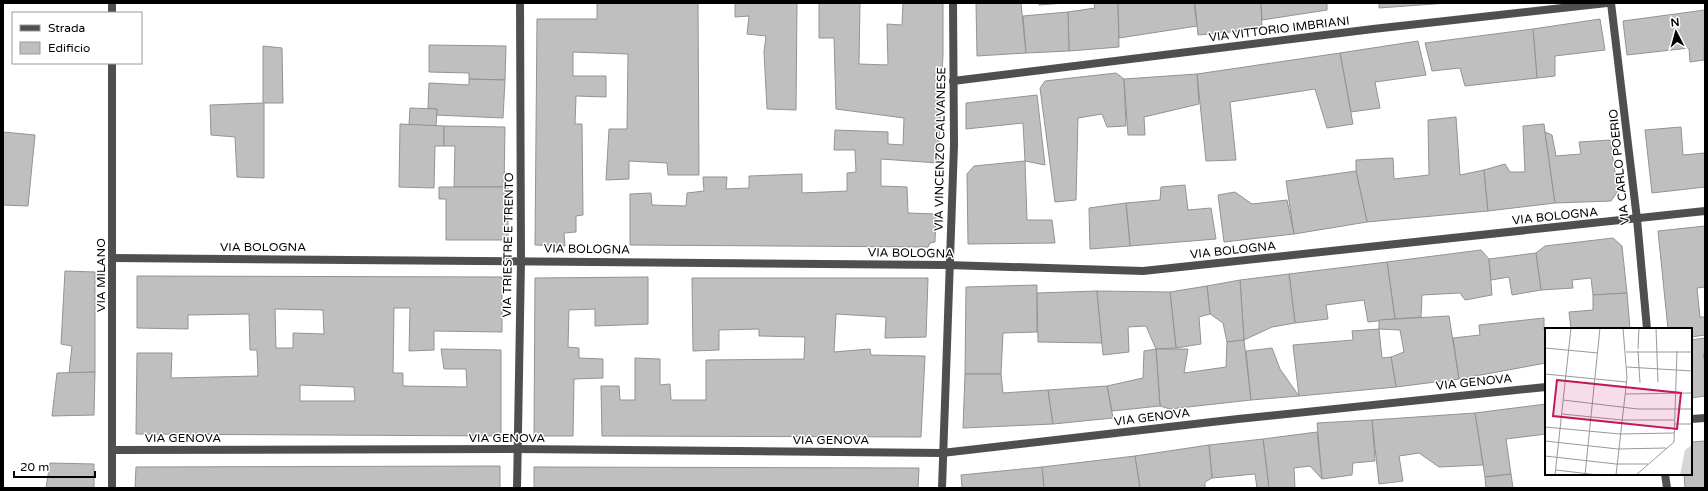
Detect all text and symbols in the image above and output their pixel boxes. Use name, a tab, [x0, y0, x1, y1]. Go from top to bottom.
legend	[12, 12, 142, 64]
north arrow	[1656, 12, 1696, 52]
street label: VIA VITTORIO IMBRIANI	[1208, 13, 1350, 45]
text: N	[1670, 16, 1680, 29]
text: Strada	[48, 21, 85, 35]
text: Edificio	[48, 41, 90, 55]
street label: VIA VINCENZO CALVANESE	[932, 67, 948, 231]
street label: VIA CARLO POERIO	[1606, 108, 1632, 226]
street label: VIA TRIESTRE E TRENTO	[500, 172, 516, 318]
street label: VIA BOLOGNA	[1511, 205, 1599, 227]
street label: VIA MILANO	[94, 238, 108, 312]
street label: VIA BOLOGNA	[1189, 239, 1277, 261]
street label: VIA BOLOGNA	[220, 240, 306, 254]
street label: VIA BOLOGNA	[544, 241, 630, 257]
street label: VIA BOLOGNA	[868, 245, 954, 261]
inset map	[1545, 328, 1692, 475]
street label: VIA GENOVA	[1435, 371, 1513, 393]
street label: VIA GENOVA	[1113, 405, 1191, 429]
street label: VIA GENOVA	[145, 431, 221, 445]
street label: VIA GENOVA	[469, 431, 545, 445]
street label: VIA GENOVA	[793, 433, 869, 447]
scale bar	[14, 453, 95, 479]
text: 20 m	[20, 460, 49, 474]

